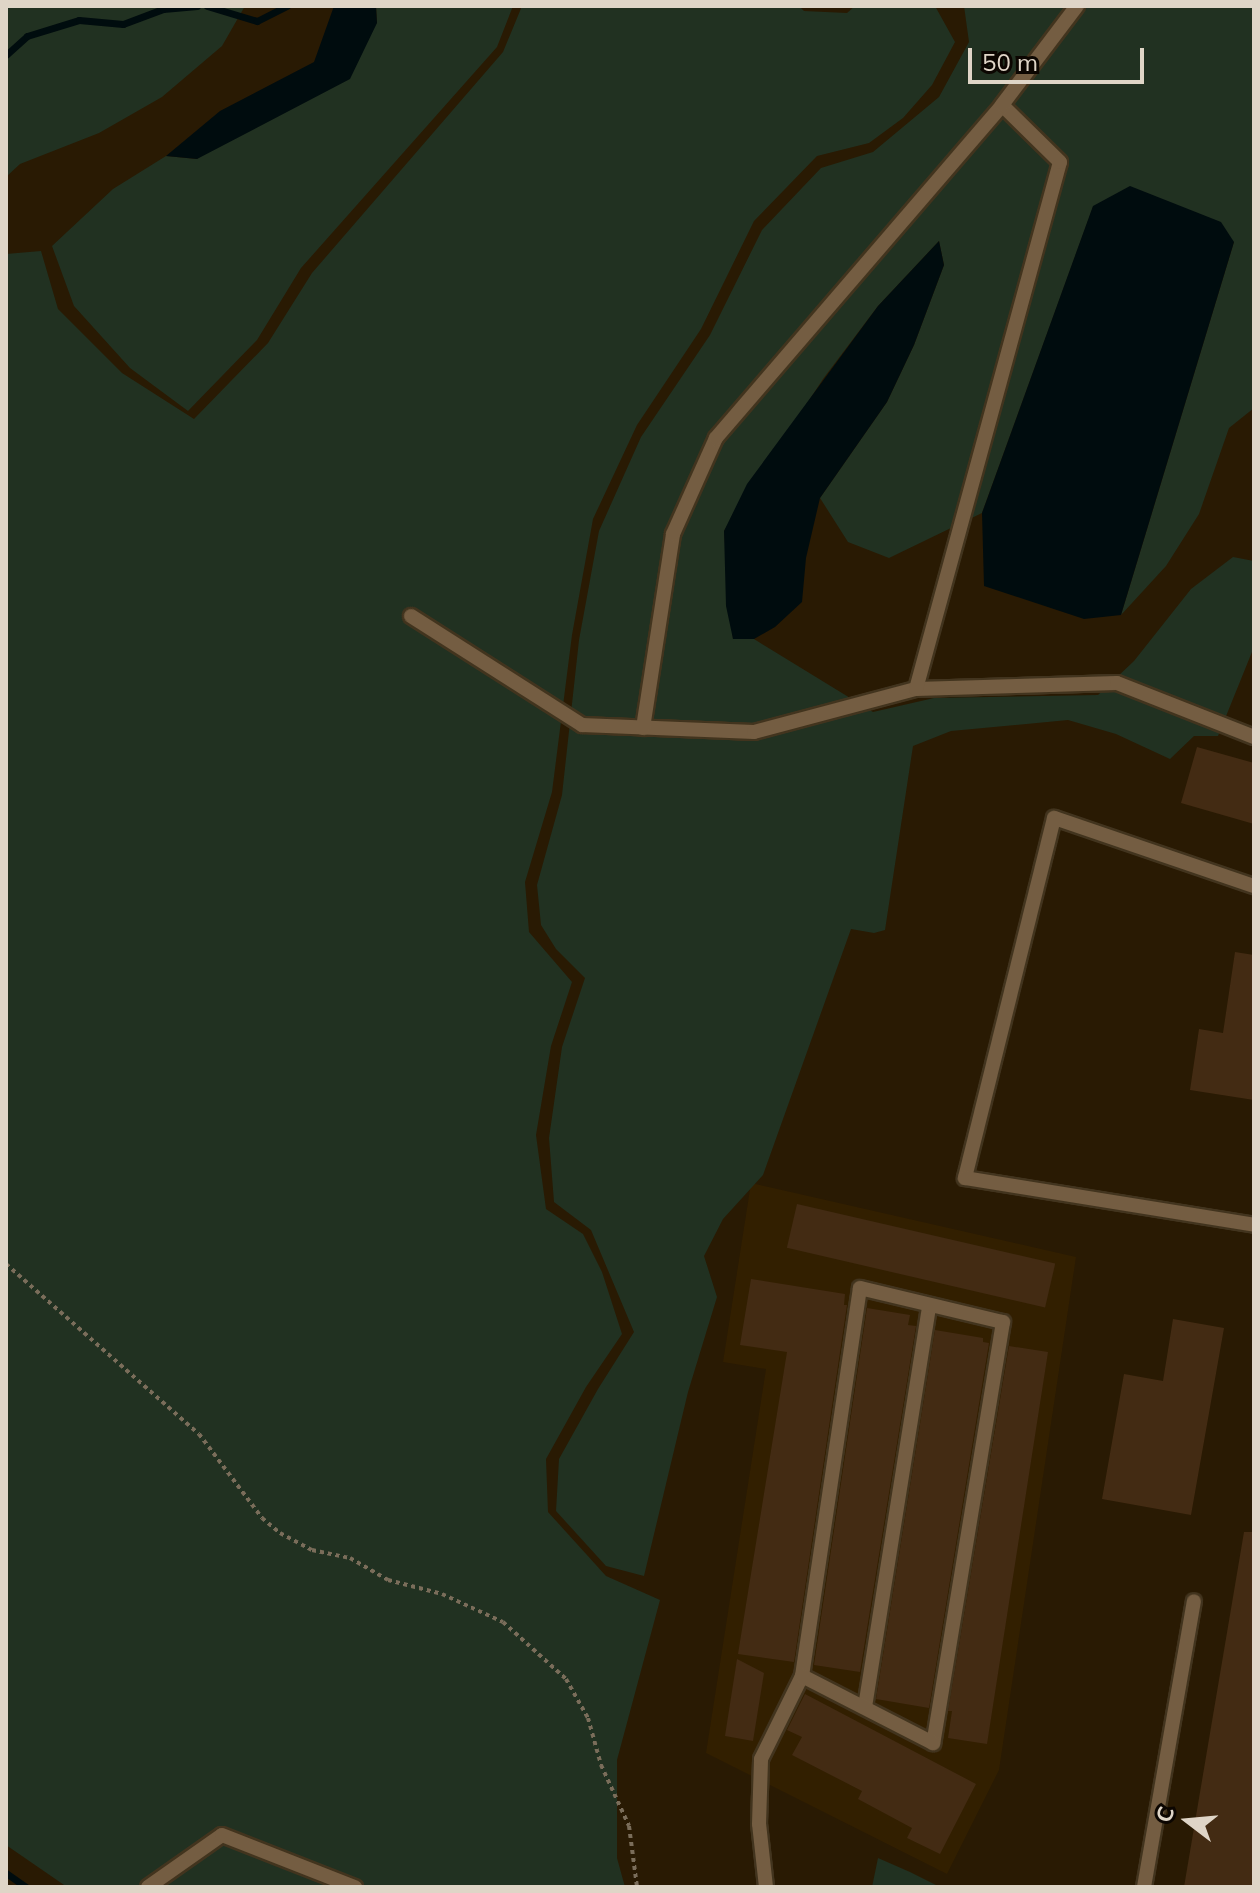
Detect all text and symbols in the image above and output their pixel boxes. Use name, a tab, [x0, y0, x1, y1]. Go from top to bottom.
scale bar	[972, 32, 1148, 82]
text: 50 m	[982, 47, 1038, 77]
north arrow	[1148, 1781, 1228, 1861]
text: С	[1149, 1803, 1180, 1825]

